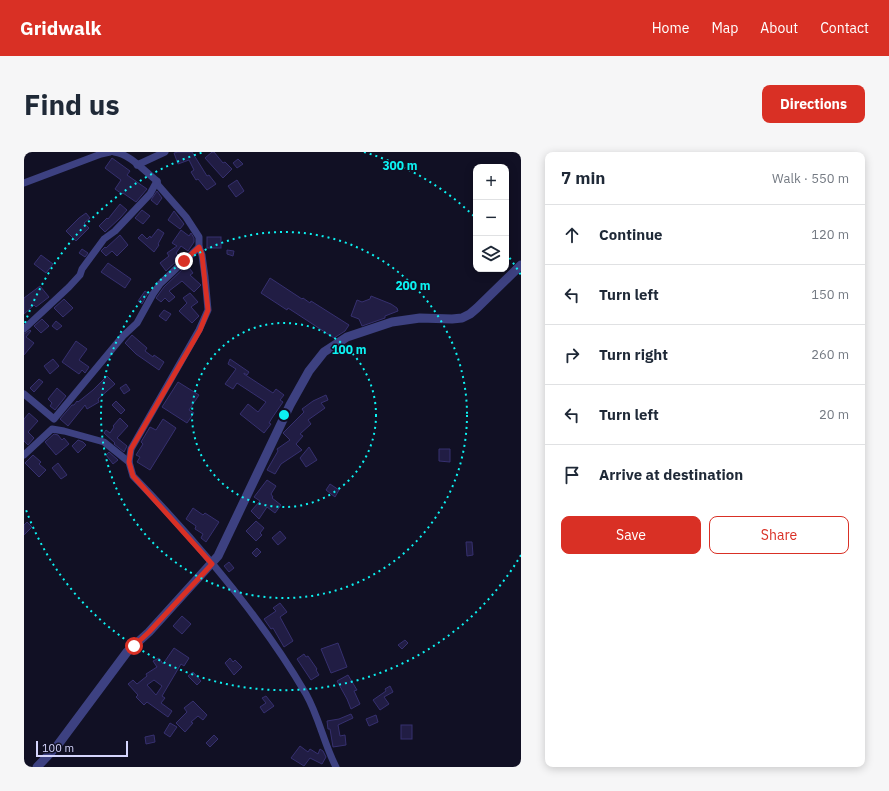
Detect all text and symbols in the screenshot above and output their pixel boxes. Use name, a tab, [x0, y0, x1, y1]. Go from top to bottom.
text: Gridwalk	[20, 16, 102, 40]
text: Home	[652, 19, 689, 37]
text: Map	[711, 19, 738, 37]
text: About	[760, 19, 798, 37]
text: Contact	[820, 19, 869, 37]
button: Directions	[762, 85, 865, 123]
text: Find us	[24, 86, 120, 123]
text: 300 m	[382, 158, 418, 173]
map controls	[473, 164, 509, 272]
button: +	[473, 164, 509, 200]
text: 7 min	[561, 167, 605, 189]
text: Walk · 550 m	[772, 170, 849, 187]
button: −	[473, 200, 509, 236]
icon: ahead	[561, 224, 583, 246]
text: Continue	[599, 225, 663, 244]
text: 120 m	[811, 226, 849, 243]
button: layers	[473, 236, 509, 272]
route end	[175, 252, 193, 270]
text: 200 m	[395, 278, 431, 293]
icon: left	[561, 284, 583, 306]
text: Turn left	[599, 285, 659, 304]
text: 150 m	[811, 286, 849, 303]
text: 100 m	[331, 342, 367, 357]
icon: right	[561, 344, 583, 366]
text: Turn right	[599, 345, 668, 364]
text: 260 m	[811, 346, 849, 363]
icon: left	[561, 404, 583, 426]
text: Turn left	[599, 405, 659, 424]
text: 20 m	[819, 406, 849, 423]
centre of rings	[277, 408, 291, 422]
icon: arrive	[561, 464, 583, 486]
text: Arrive at destination	[599, 465, 743, 484]
button: Save	[561, 516, 701, 554]
button: Share	[709, 516, 849, 554]
route start	[125, 637, 143, 655]
scale bar	[36, 739, 128, 758]
text: 100 m	[42, 741, 74, 755]

